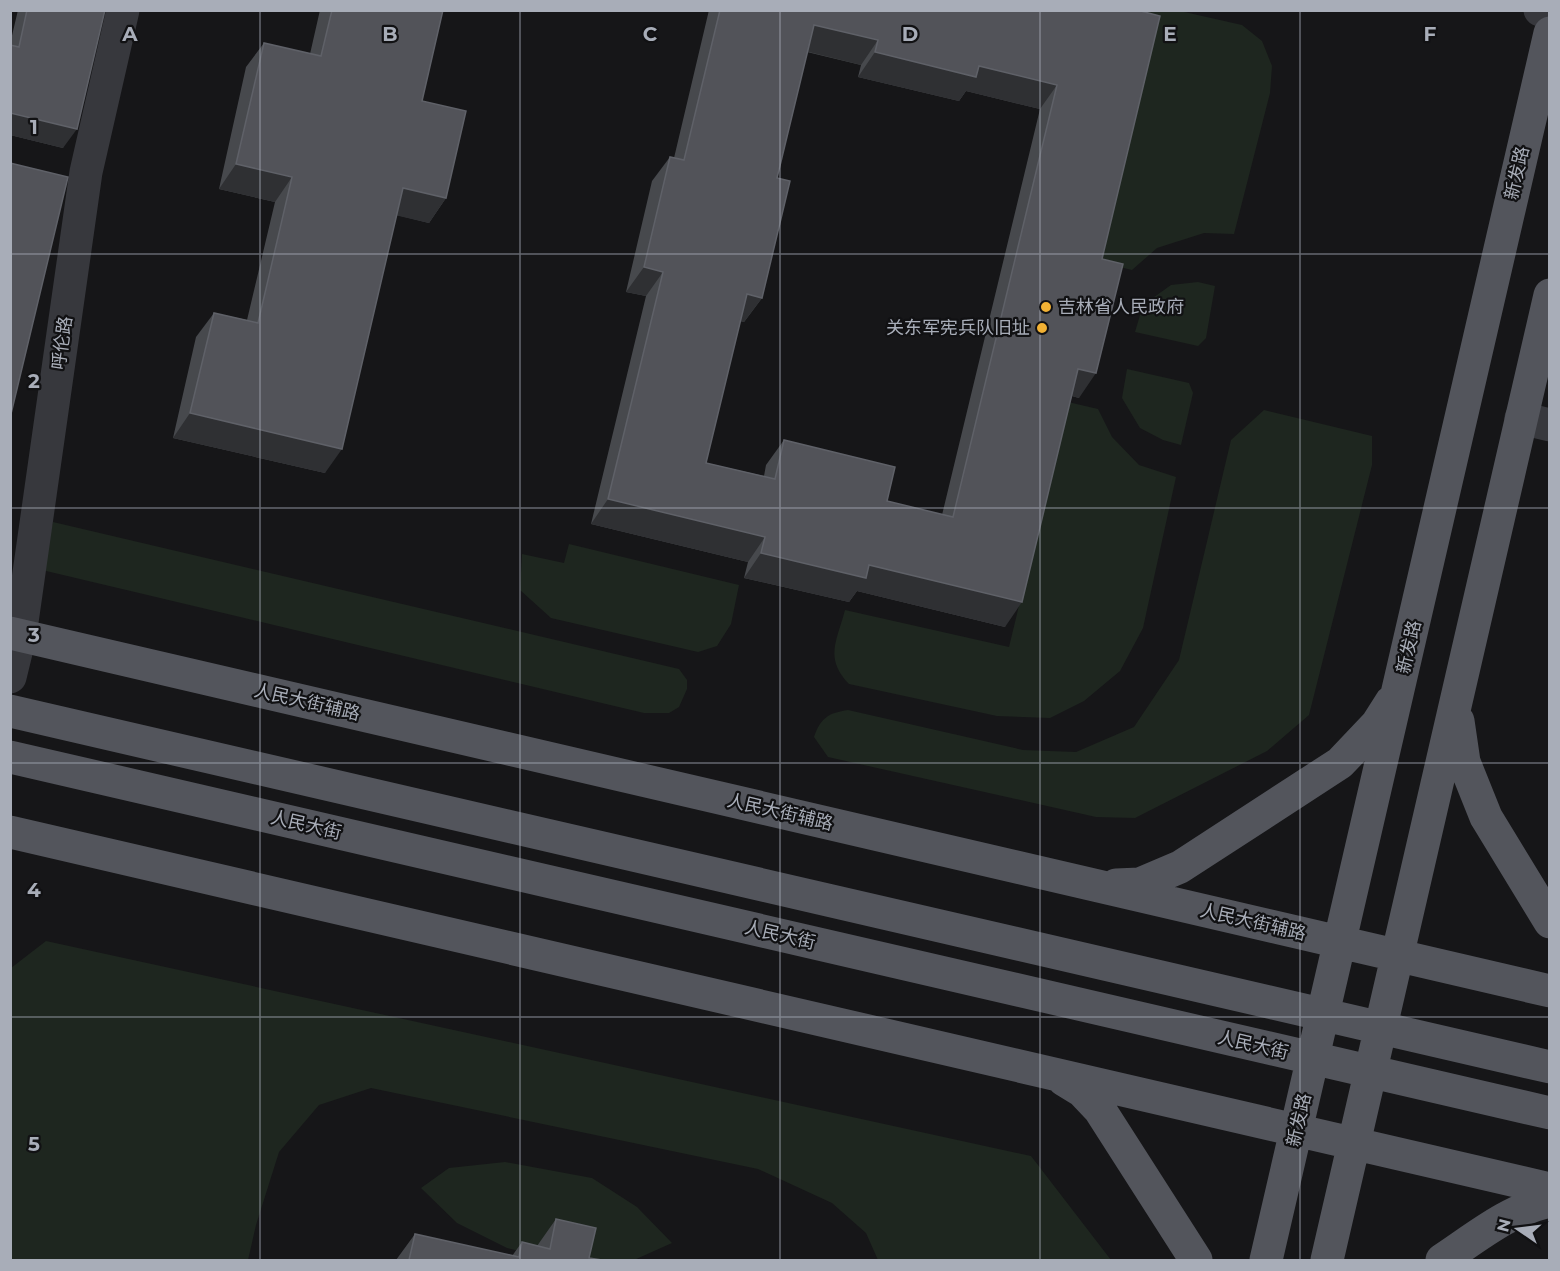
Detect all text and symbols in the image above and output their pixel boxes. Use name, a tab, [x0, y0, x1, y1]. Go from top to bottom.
text: A	[121, 22, 138, 46]
text: B	[382, 22, 398, 46]
text: C	[643, 22, 658, 46]
text: D	[902, 22, 918, 46]
text: E	[1163, 22, 1177, 46]
text: F	[1424, 22, 1437, 46]
text: 1	[30, 115, 38, 139]
street label: 新发路	[1500, 144, 1534, 202]
place label: 吉林省人民政府	[1058, 296, 1184, 318]
marker: 吉林省人民政府	[1039, 300, 1053, 314]
street label: 呼伦路	[47, 315, 77, 371]
place label: 关东军宪兵队旧址	[886, 317, 1030, 339]
marker: 关东军宪兵队旧址	[1035, 321, 1049, 335]
text: 2	[28, 369, 40, 393]
street label: 新发路	[1392, 618, 1426, 676]
text: 3	[27, 623, 40, 647]
street label: 人民大街辅路	[252, 679, 362, 725]
street label: 人民大街辅路	[725, 789, 835, 835]
street label: 人民大街	[268, 806, 344, 844]
text: 4	[27, 878, 41, 902]
street label: 人民大街辅路	[1198, 899, 1308, 945]
street label: 人民大街	[742, 916, 818, 954]
street label: 人民大街	[1215, 1026, 1291, 1064]
street label: 新发路	[1282, 1091, 1316, 1149]
text: 5	[28, 1132, 40, 1156]
north arrow	[1488, 1199, 1548, 1259]
text: N	[1493, 1217, 1515, 1234]

